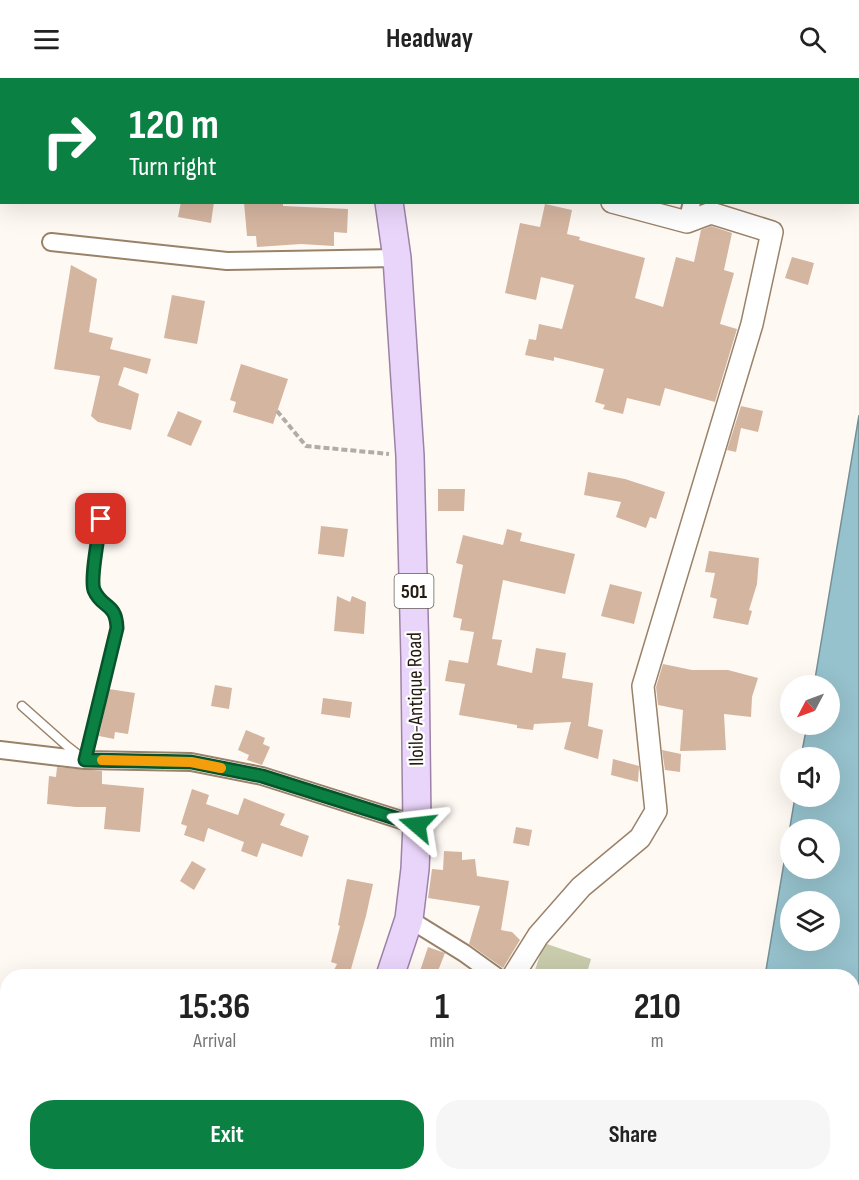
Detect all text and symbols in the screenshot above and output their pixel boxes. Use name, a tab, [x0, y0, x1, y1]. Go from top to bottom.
icon: menu	[30, 23, 63, 56]
text: Headway	[386, 23, 473, 55]
icon: search	[796, 23, 829, 56]
text: 120 m	[129, 100, 219, 151]
icon: right	[30, 102, 108, 180]
text: Turn right	[129, 151, 216, 183]
pin	[75, 493, 126, 544]
icon: arrive	[84, 502, 117, 535]
road number: 501	[394, 574, 434, 608]
street label: Iloilo-Antique Road	[402, 632, 429, 766]
north arrow	[780, 675, 840, 735]
map controls	[780, 675, 840, 951]
button: sound	[780, 747, 840, 807]
position arrow	[385, 793, 449, 857]
button: search	[780, 819, 840, 879]
button: layers	[780, 891, 840, 951]
text: 15:36	[179, 986, 250, 1029]
text: 1	[435, 986, 449, 1029]
text: 210	[634, 986, 681, 1029]
text: Arrival	[193, 1029, 236, 1053]
text: min	[429, 1029, 455, 1053]
text: m	[651, 1029, 664, 1053]
button: Exit	[30, 1100, 424, 1169]
button: Share	[436, 1100, 830, 1169]

